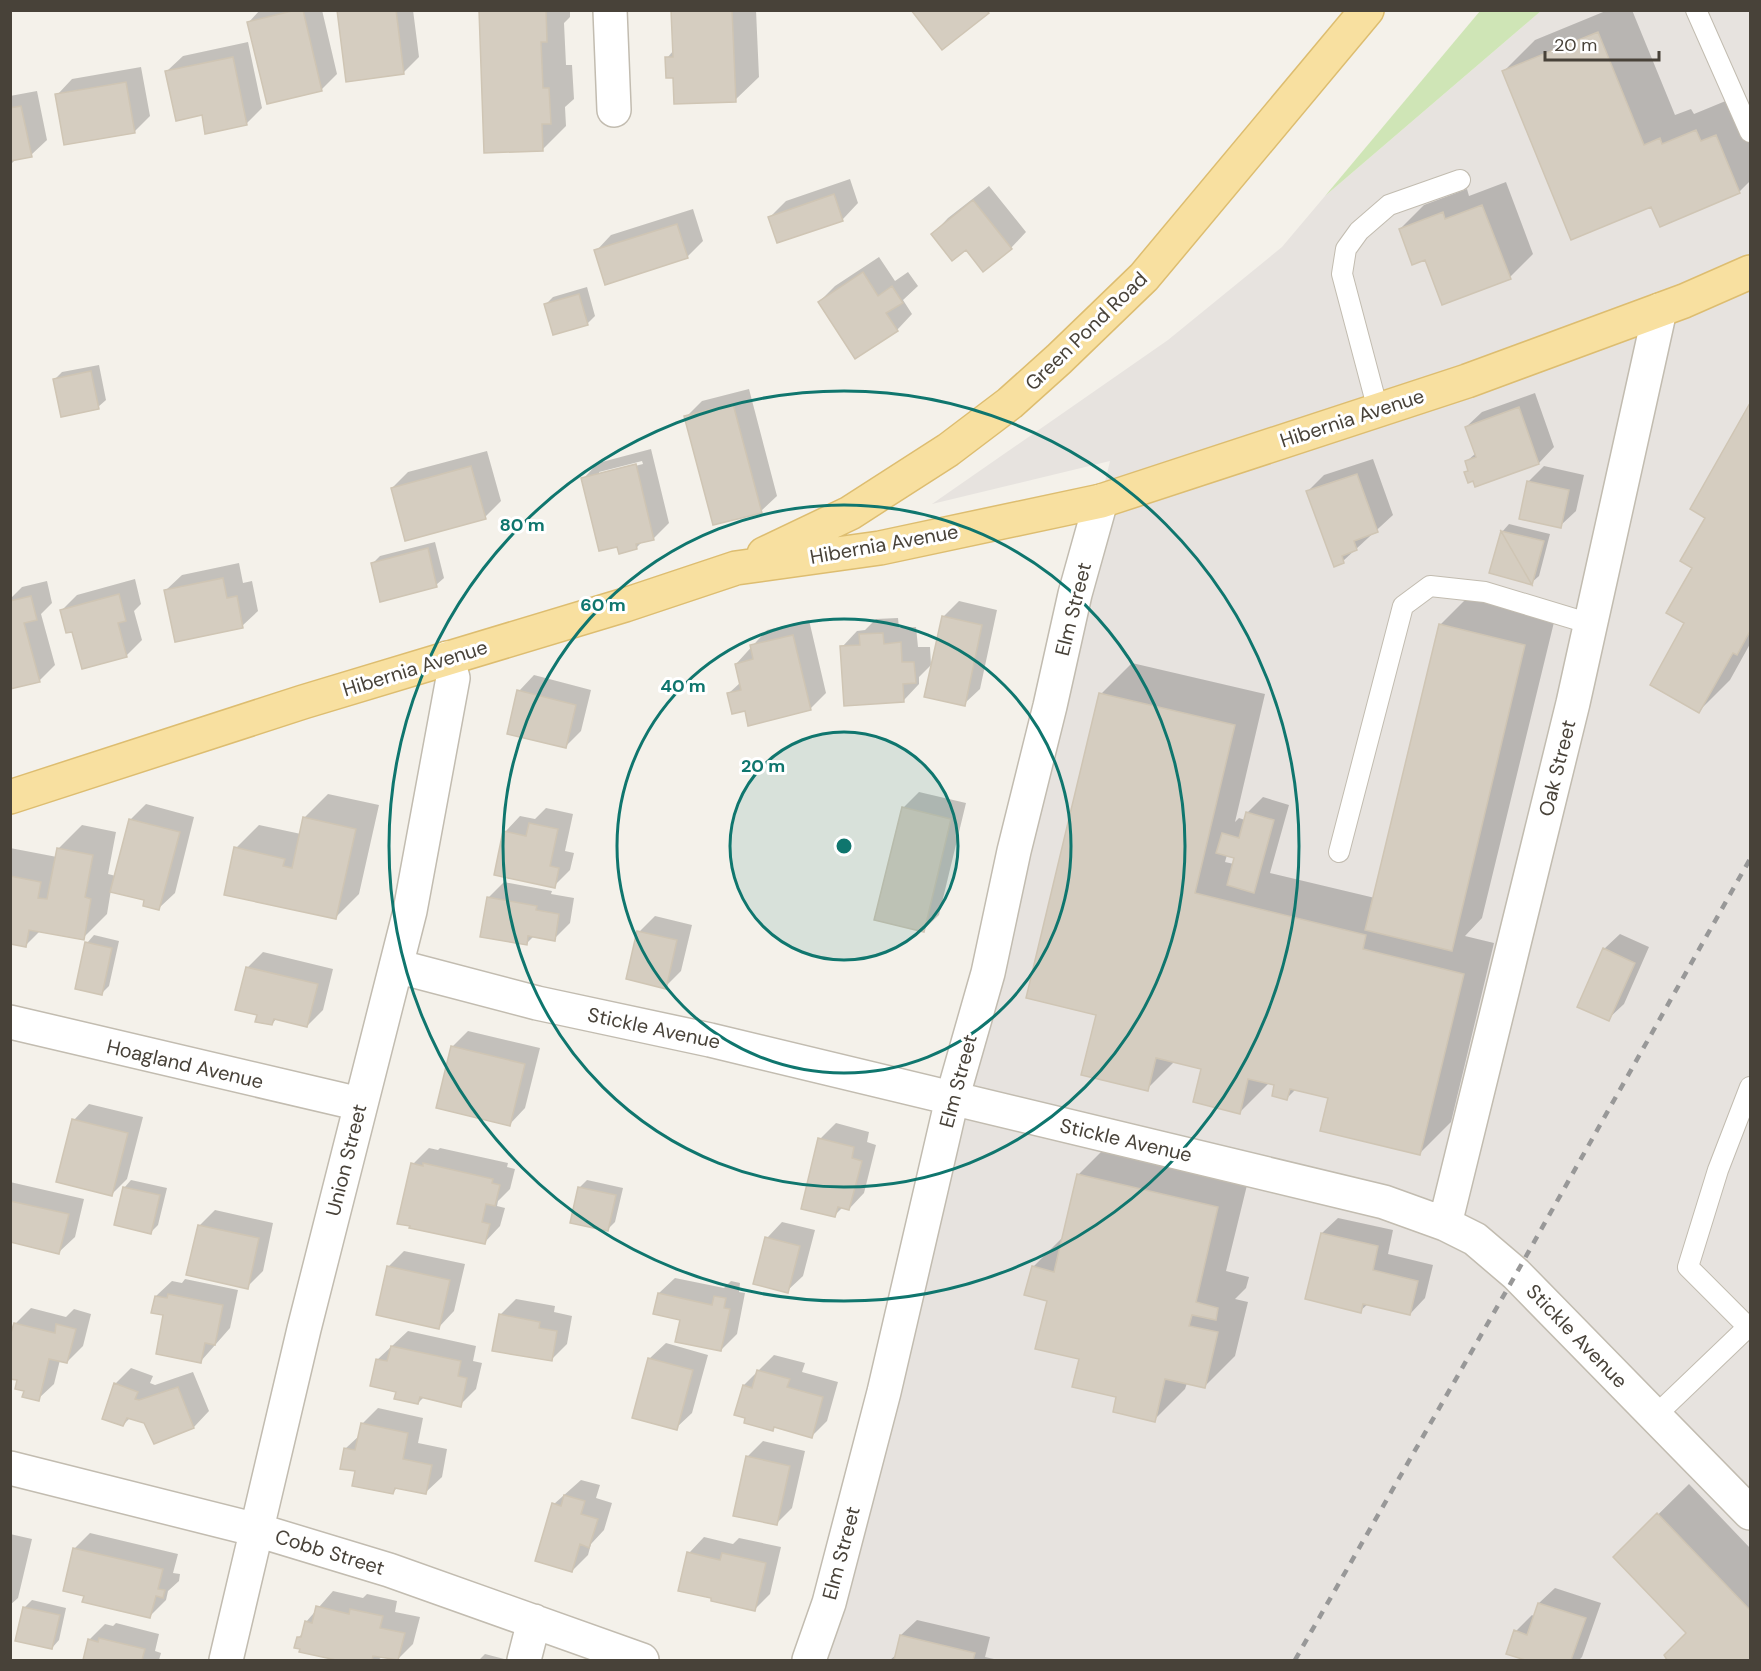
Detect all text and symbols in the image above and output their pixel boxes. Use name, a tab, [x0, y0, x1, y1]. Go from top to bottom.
scale bar	[1545, 24, 1659, 62]
text: 20 m	[1554, 33, 1597, 57]
street label: Green Pond Road	[1019, 266, 1153, 396]
street label: Hibernia Avenue	[1277, 382, 1427, 454]
text: 80 m	[499, 513, 545, 537]
street label: Hibernia Avenue	[808, 518, 960, 570]
street label: Elm Street	[1049, 559, 1097, 659]
text: 60 m	[580, 593, 626, 617]
street label: Hibernia Avenue	[339, 634, 491, 702]
text: 40 m	[660, 674, 706, 698]
street label: Oak Street	[1532, 717, 1582, 819]
text: 20 m	[741, 754, 785, 778]
centre of rings	[834, 836, 854, 856]
street label: Stickle Avenue	[585, 1001, 723, 1055]
street label: Elm Street	[933, 1031, 983, 1131]
street label: Hoagland Avenue	[104, 1033, 266, 1095]
street label: Union Street	[320, 1101, 373, 1219]
street label: Stickle Avenue	[1057, 1112, 1195, 1168]
street label: Stickle Avenue	[1521, 1278, 1633, 1394]
street label: Elm Street	[816, 1503, 866, 1603]
street label: Cobb Street	[272, 1523, 388, 1581]

